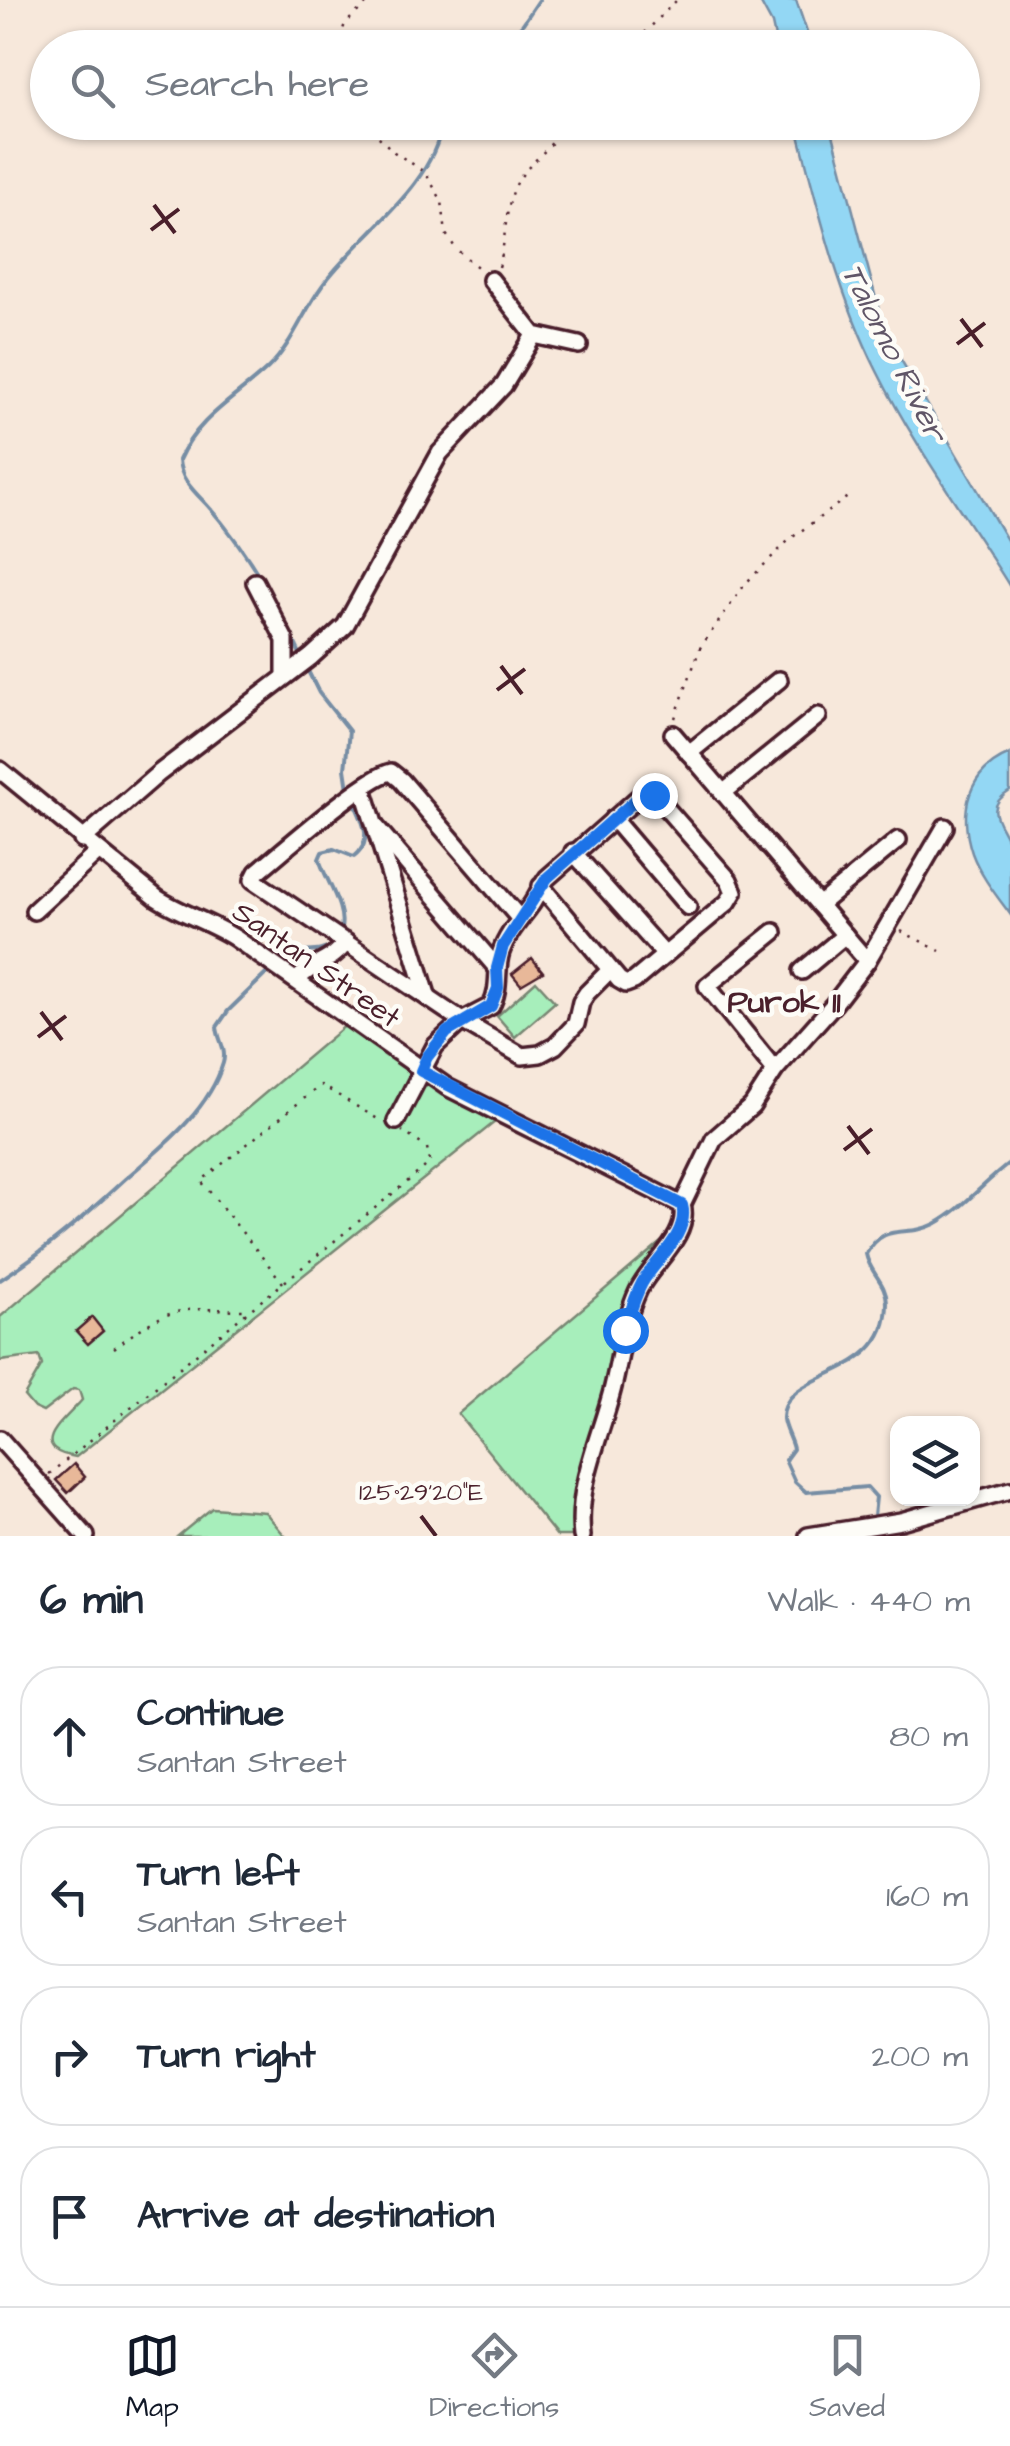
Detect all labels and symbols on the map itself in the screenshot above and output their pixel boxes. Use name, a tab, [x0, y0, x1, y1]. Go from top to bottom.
water label: Talomo River	[830, 256, 959, 452]
route end	[632, 773, 678, 819]
street label: Santan Street	[224, 891, 409, 1038]
district label: Purok 11	[728, 980, 840, 1025]
route start	[603, 1308, 649, 1354]
text: 125°29'20"E	[359, 1475, 483, 1510]

